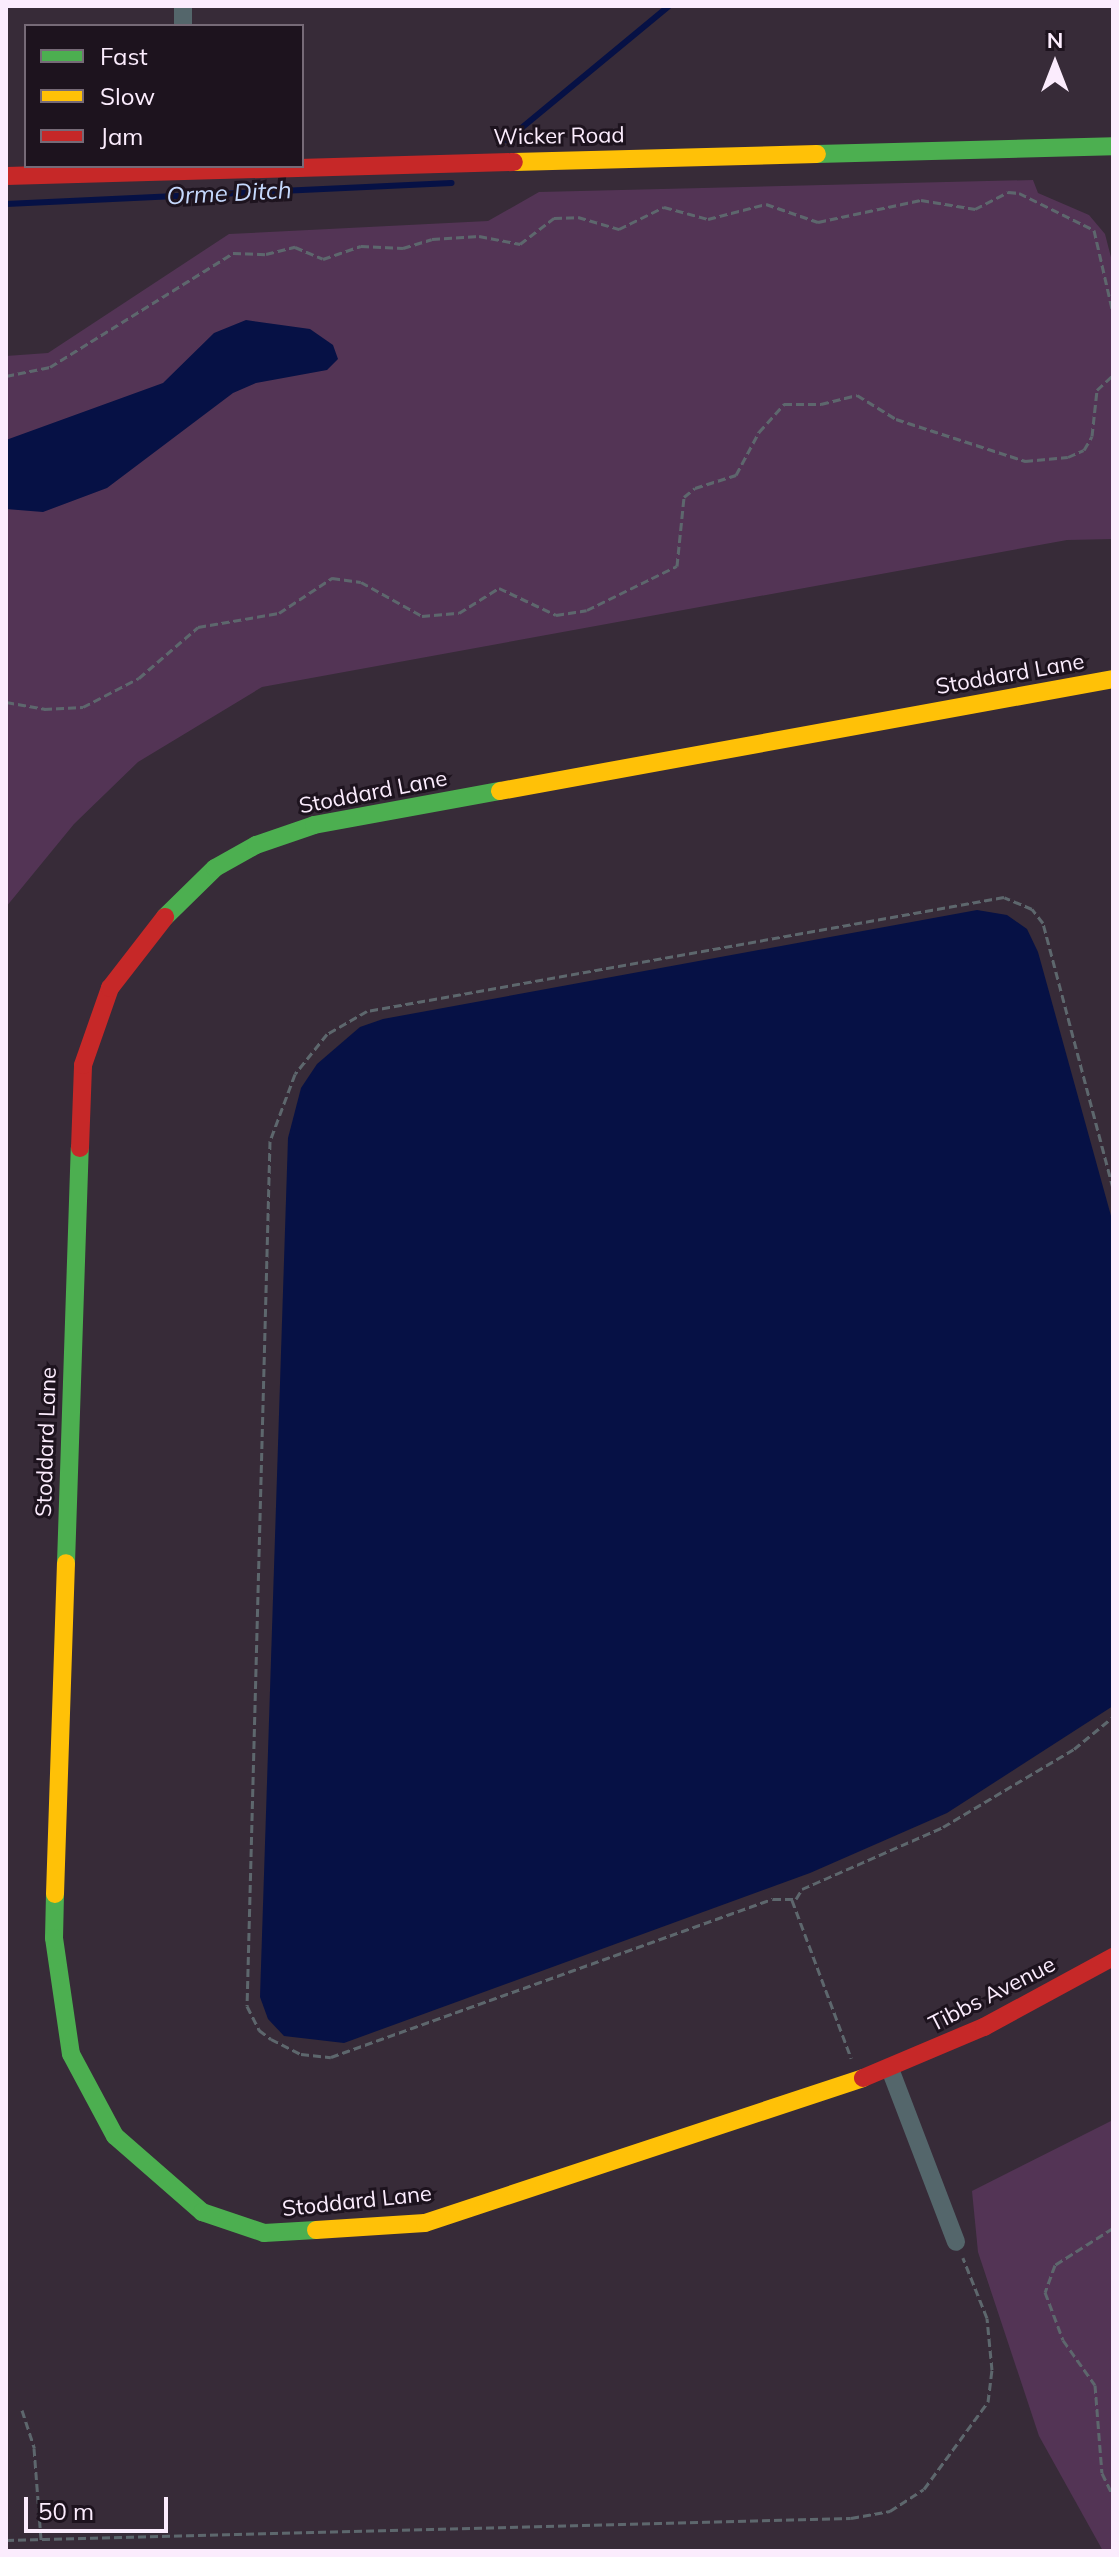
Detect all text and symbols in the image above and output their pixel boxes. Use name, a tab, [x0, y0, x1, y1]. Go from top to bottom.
legend	[24, 24, 304, 168]
north arrow	[1015, 24, 1095, 104]
text: N	[1047, 26, 1063, 54]
text: Fast	[100, 41, 148, 71]
text: Slow	[100, 81, 155, 111]
text: Jam	[100, 121, 143, 151]
street label: Wicker Road	[493, 122, 625, 150]
water label: Orme Ditch	[166, 175, 292, 211]
street label: Stoddard Lane	[934, 648, 1086, 700]
street label: Stoddard Lane	[297, 765, 449, 819]
street label: Stoddard Lane	[30, 1366, 62, 1518]
street label: Tibbs Avenue	[924, 1951, 1060, 2037]
street label: Stoddard Lane	[281, 2180, 433, 2222]
scale bar	[28, 2481, 172, 2531]
text: 50 m	[38, 2496, 94, 2526]

